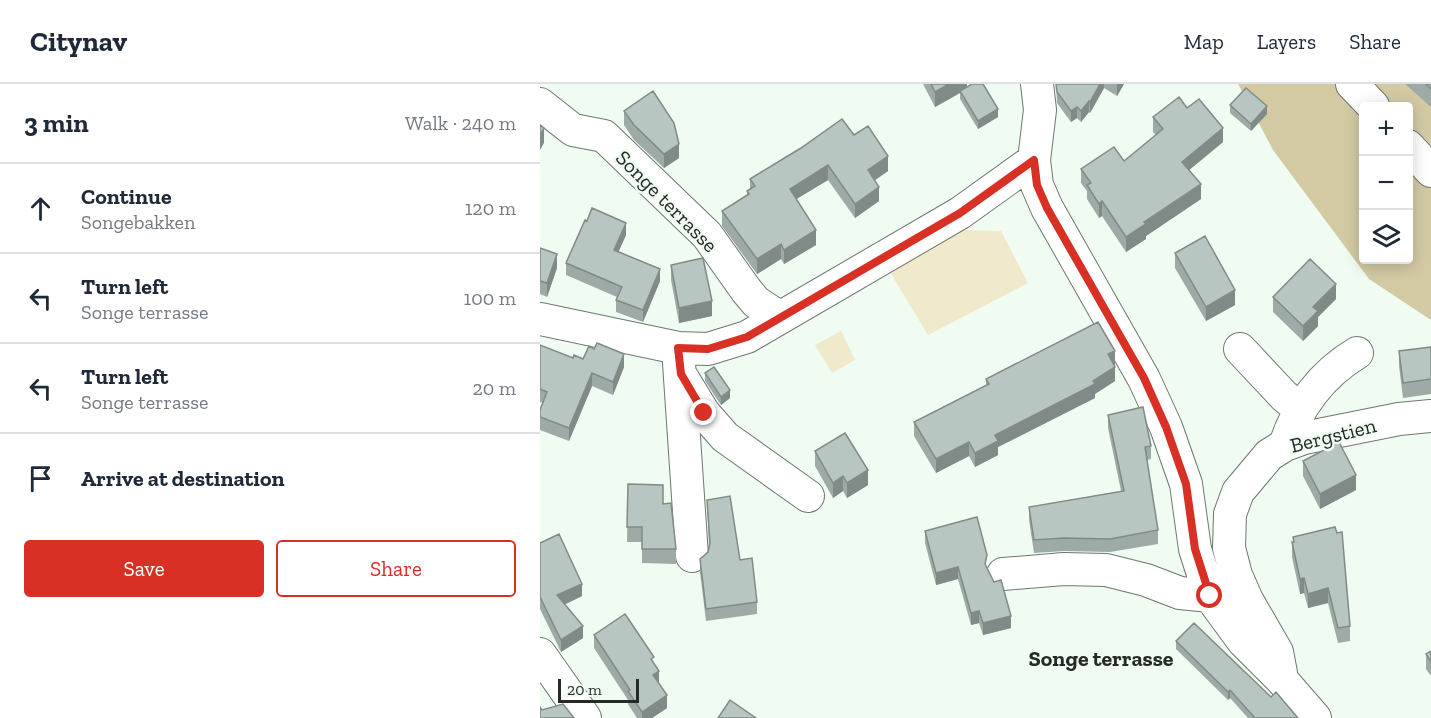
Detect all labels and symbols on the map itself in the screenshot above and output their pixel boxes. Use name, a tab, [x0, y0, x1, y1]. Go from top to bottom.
street label: Songe terrasse	[611, 145, 723, 257]
route end	[690, 399, 716, 425]
street label: Bergstien	[1287, 412, 1379, 458]
route start	[1196, 582, 1222, 608]
district label: Songe terrasse	[1029, 645, 1174, 672]
scale bar	[558, 676, 639, 704]

